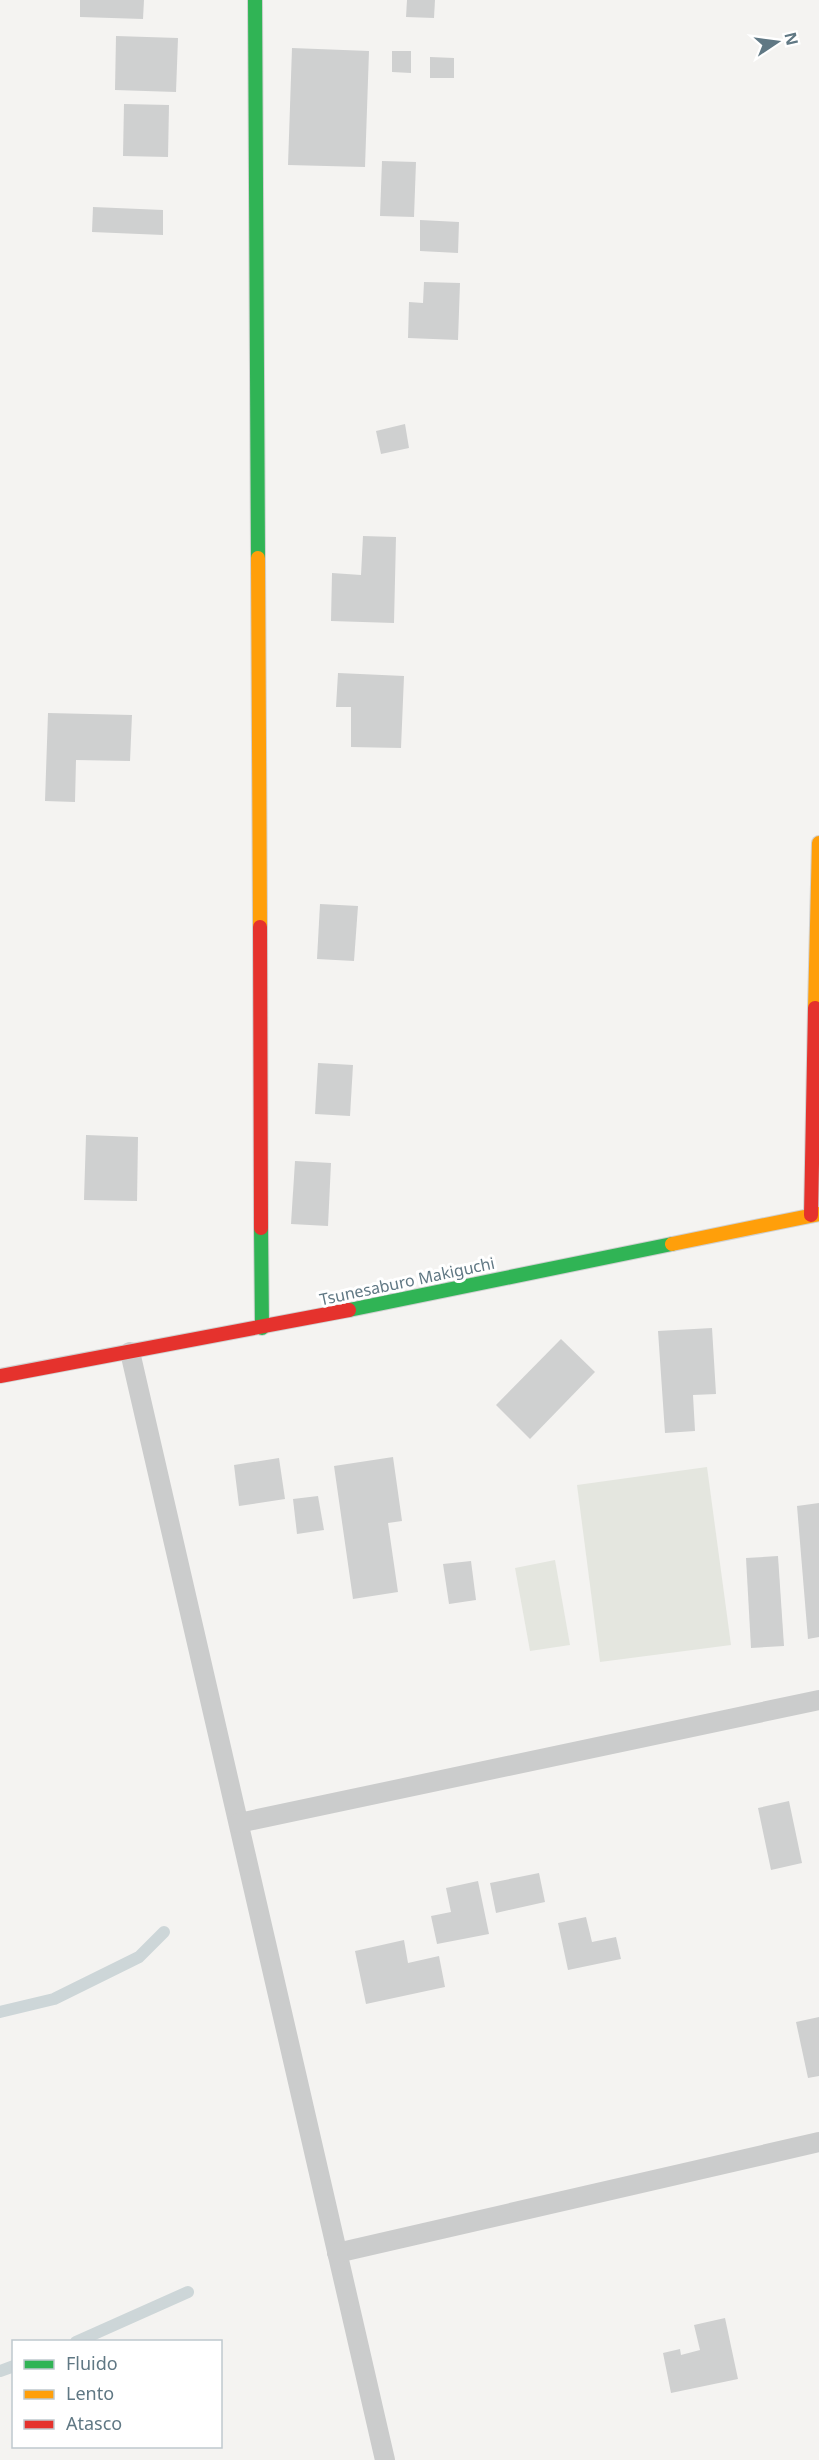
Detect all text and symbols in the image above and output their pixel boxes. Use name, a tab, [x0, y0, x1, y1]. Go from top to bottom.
north arrow	[747, 12, 807, 72]
text: N	[779, 30, 804, 47]
street label: Tsunesaburo Makiguchi	[317, 1252, 497, 1310]
legend	[12, 2340, 222, 2448]
text: Fluido	[66, 2351, 118, 2375]
text: Lento	[66, 2381, 114, 2405]
text: Atasco	[66, 2411, 122, 2435]

